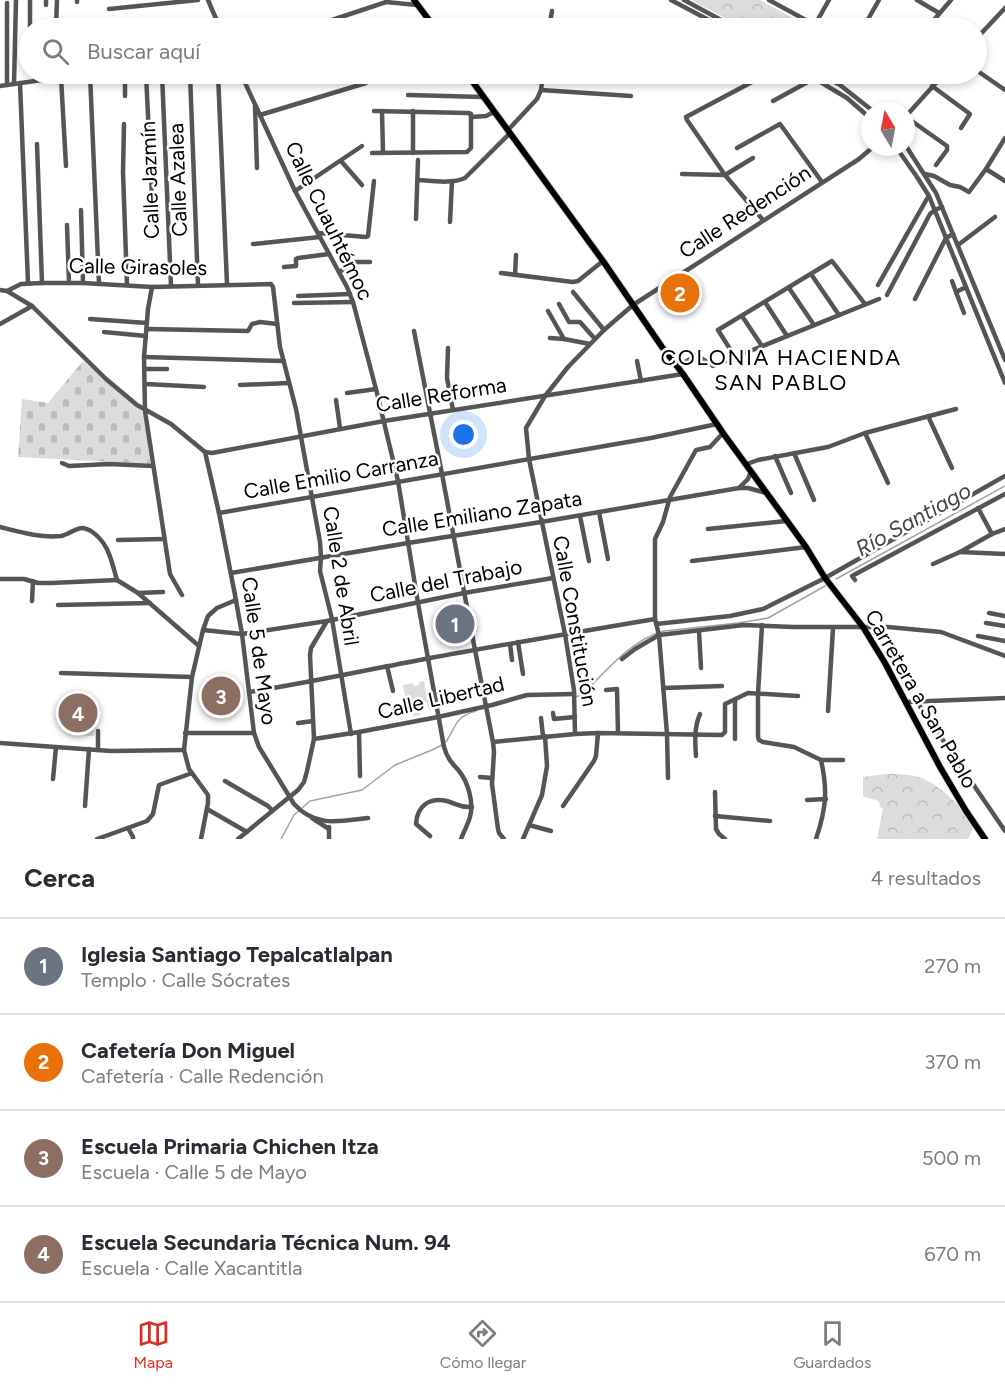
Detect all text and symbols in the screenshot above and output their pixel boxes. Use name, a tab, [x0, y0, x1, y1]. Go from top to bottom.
search box	[18, 18, 987, 84]
icon: search	[39, 35, 72, 68]
text: Buscar aquí	[87, 38, 200, 65]
north arrow	[861, 102, 915, 156]
street label: Calle Jazmín	[135, 121, 164, 239]
street label: Calle Azalea	[163, 123, 192, 237]
street label: Calle Cuauhtémoc	[280, 137, 379, 304]
street label: Calle Redención	[674, 160, 815, 263]
street label: Calle Girasoles	[69, 253, 207, 280]
pin: 2	[660, 270, 700, 316]
district label: COLONIA HACIENDA SAN PABLO	[660, 344, 902, 396]
street label: Calle Reforma	[374, 372, 508, 417]
your location	[449, 420, 478, 449]
street label: Calle Emilio Carranza	[242, 445, 440, 504]
water label: Río Santiago	[851, 476, 976, 562]
street label: Calle Emiliano Zapata	[380, 485, 584, 542]
street label: Calle 2 de Abril	[318, 504, 365, 647]
street label: Calle Constitución	[548, 533, 603, 708]
street label: Calle del Trabajo	[368, 553, 524, 608]
street label: Calle 5 de Mayo	[237, 575, 282, 727]
pin: 1	[436, 602, 474, 646]
street label: Carretera a San Pablo	[860, 605, 983, 792]
street label: Calle Libertad	[375, 671, 507, 724]
pin: 3	[202, 674, 240, 718]
pin: 4	[58, 690, 98, 736]
text: Cerca	[24, 862, 95, 894]
text: 4 resultados	[871, 866, 981, 890]
text: Iglesia Santiago Tepalcatlalpan	[81, 941, 393, 968]
text: 1	[39, 954, 48, 978]
text: 270 m	[924, 954, 981, 978]
text: Templo · Calle Sócrates	[81, 968, 290, 992]
text: Cafetería Don Miguel	[81, 1037, 295, 1064]
text: 2	[38, 1050, 49, 1074]
text: 370 m	[925, 1050, 981, 1074]
text: Cafetería · Calle Redención	[81, 1064, 324, 1088]
text: Escuela Primaria Chichen Itza	[81, 1133, 379, 1160]
text: 3	[38, 1146, 49, 1170]
text: 500 m	[922, 1146, 981, 1170]
text: Escuela · Calle 5 de Mayo	[81, 1160, 307, 1184]
text: Escuela Secundaria Técnica Num. 94	[81, 1229, 451, 1256]
text: 4	[37, 1242, 50, 1266]
text: 670 m	[924, 1242, 981, 1266]
text: Escuela · Calle Xacantitla	[81, 1256, 302, 1280]
tab: Mapa	[133, 1317, 173, 1372]
tab: Cómo llegar	[440, 1317, 526, 1372]
tab: Guardados	[793, 1317, 871, 1372]

